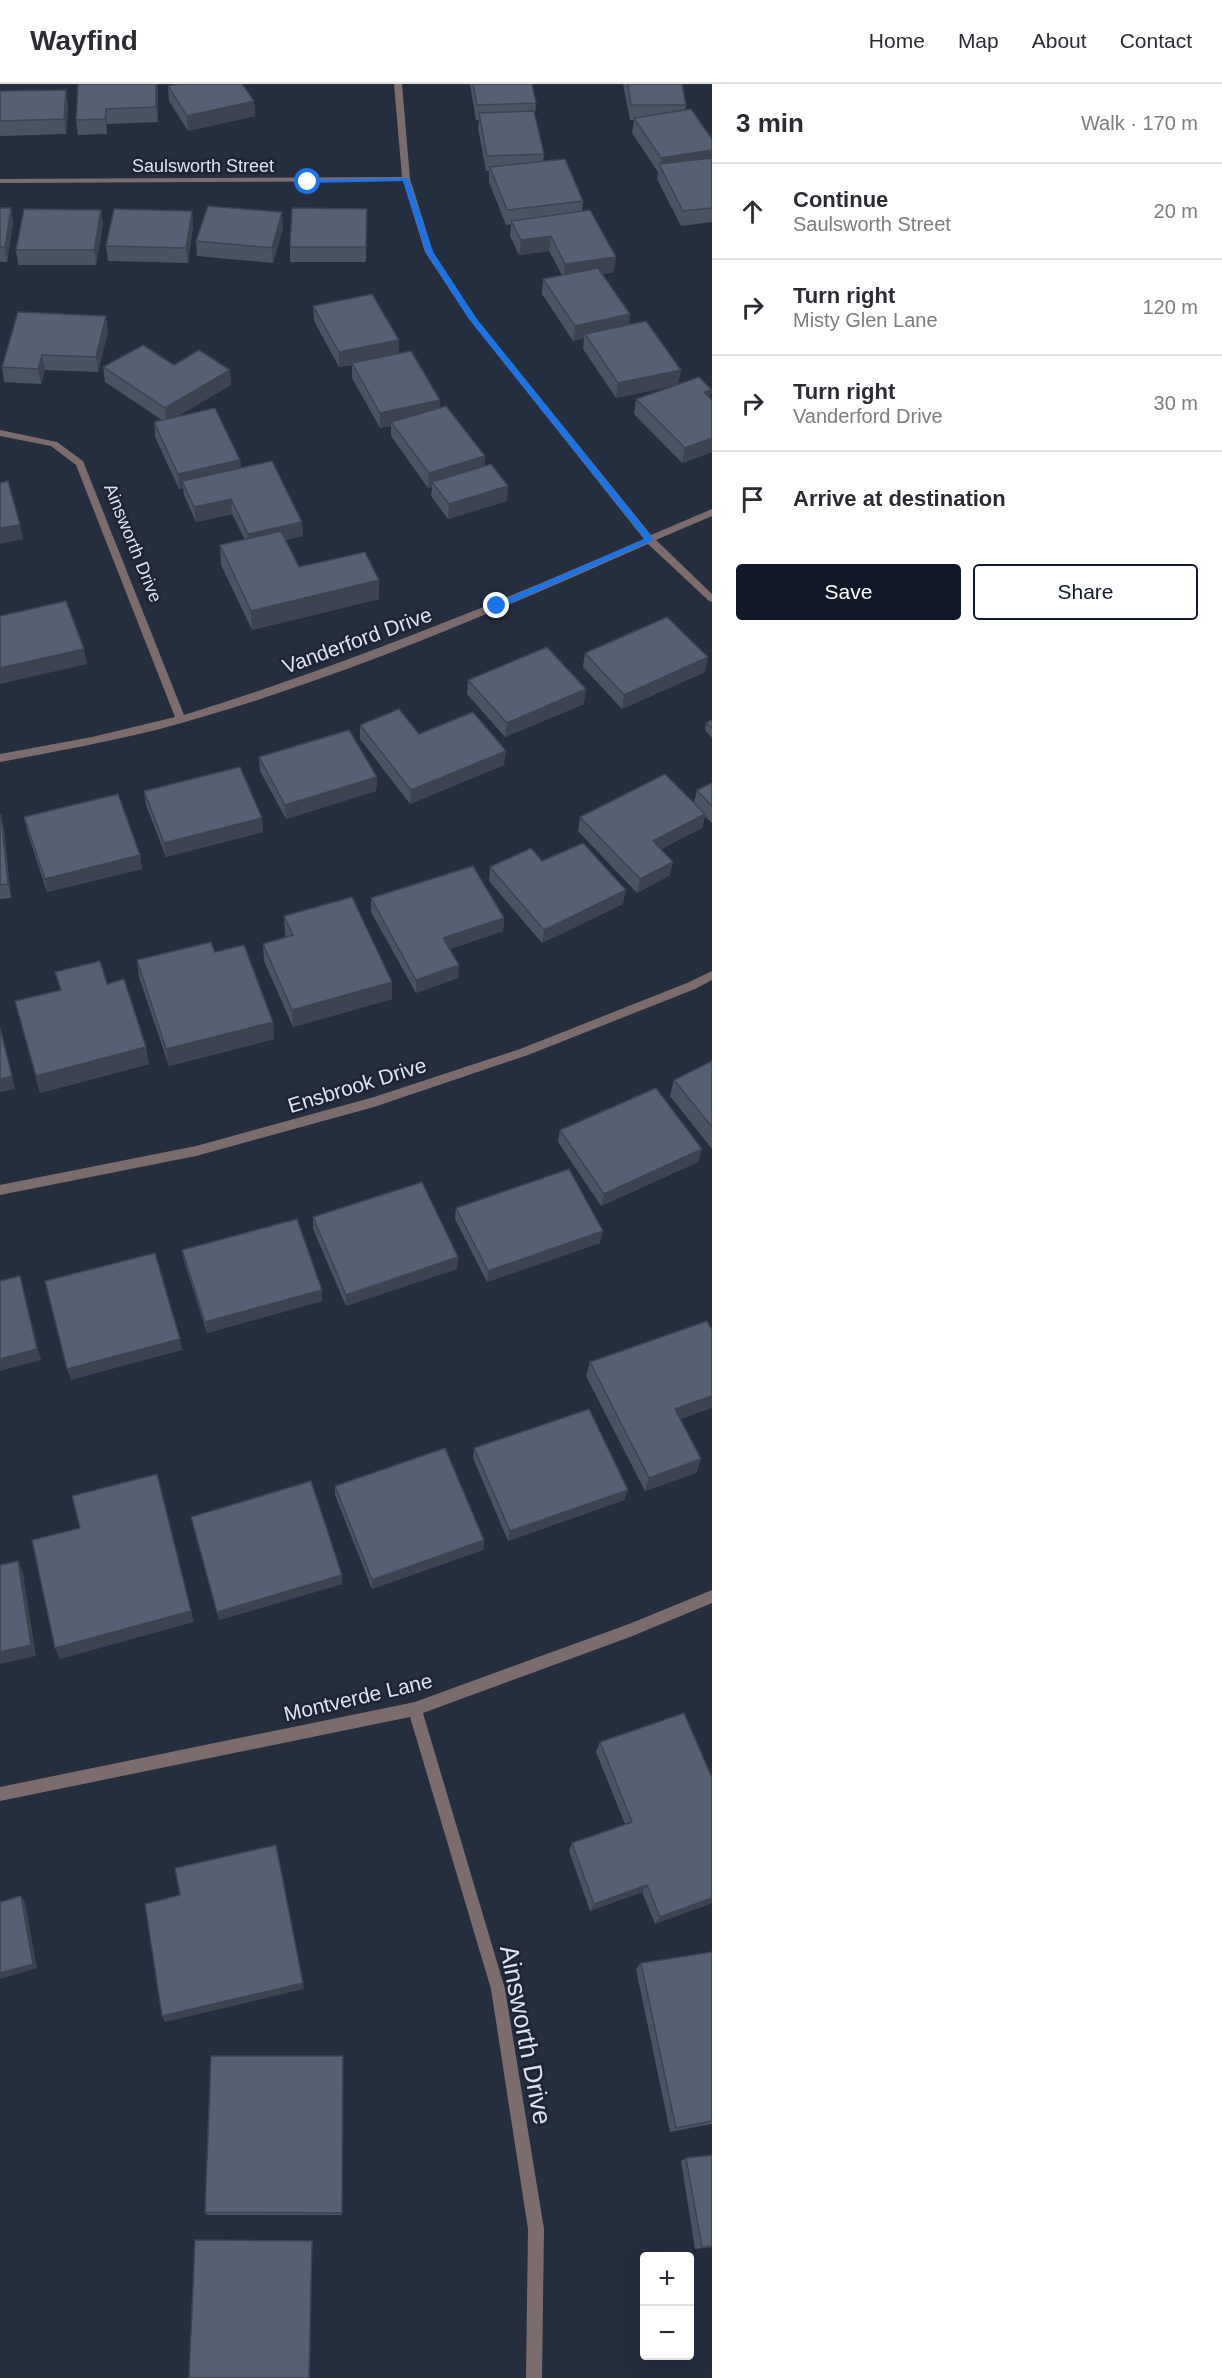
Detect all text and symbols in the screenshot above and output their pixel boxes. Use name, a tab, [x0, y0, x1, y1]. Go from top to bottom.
text: Wayfind	[30, 25, 138, 56]
text: Home	[869, 29, 925, 52]
text: Map	[958, 29, 999, 52]
text: About	[1032, 29, 1087, 52]
text: Contact	[1120, 29, 1192, 52]
text: 3 min	[736, 108, 804, 138]
text: Walk · 170 m	[1081, 112, 1198, 134]
street label: Saulsworth Street	[132, 156, 274, 176]
route start	[294, 168, 320, 194]
text: Continue	[793, 187, 888, 212]
icon: ahead	[736, 195, 769, 228]
text: 20 m	[1154, 200, 1198, 222]
text: Saulsworth Street	[793, 213, 951, 235]
text: Turn right	[793, 283, 895, 308]
icon: right	[736, 291, 769, 324]
text: 120 m	[1142, 296, 1198, 318]
text: Misty Glen Lane	[793, 309, 938, 331]
text: Turn right	[793, 379, 895, 404]
icon: right	[736, 387, 769, 420]
text: 30 m	[1154, 392, 1198, 414]
text: Vanderford Drive	[793, 405, 943, 427]
street label: Ainsworth Drive	[100, 481, 166, 605]
icon: arrive	[736, 483, 769, 516]
text: Arrive at destination	[793, 486, 1006, 511]
button: Save	[736, 564, 961, 620]
button: Share	[973, 564, 1198, 620]
route end	[483, 592, 509, 618]
street label: Vanderford Drive	[279, 602, 435, 678]
street label: Ensbrook Drive	[285, 1053, 429, 1117]
street label: Montverde Lane	[281, 1669, 435, 1725]
street label: Ainsworth Drive	[494, 1943, 558, 2127]
map controls	[640, 2252, 694, 2360]
button: +	[640, 2252, 694, 2306]
button: −	[640, 2306, 694, 2360]

